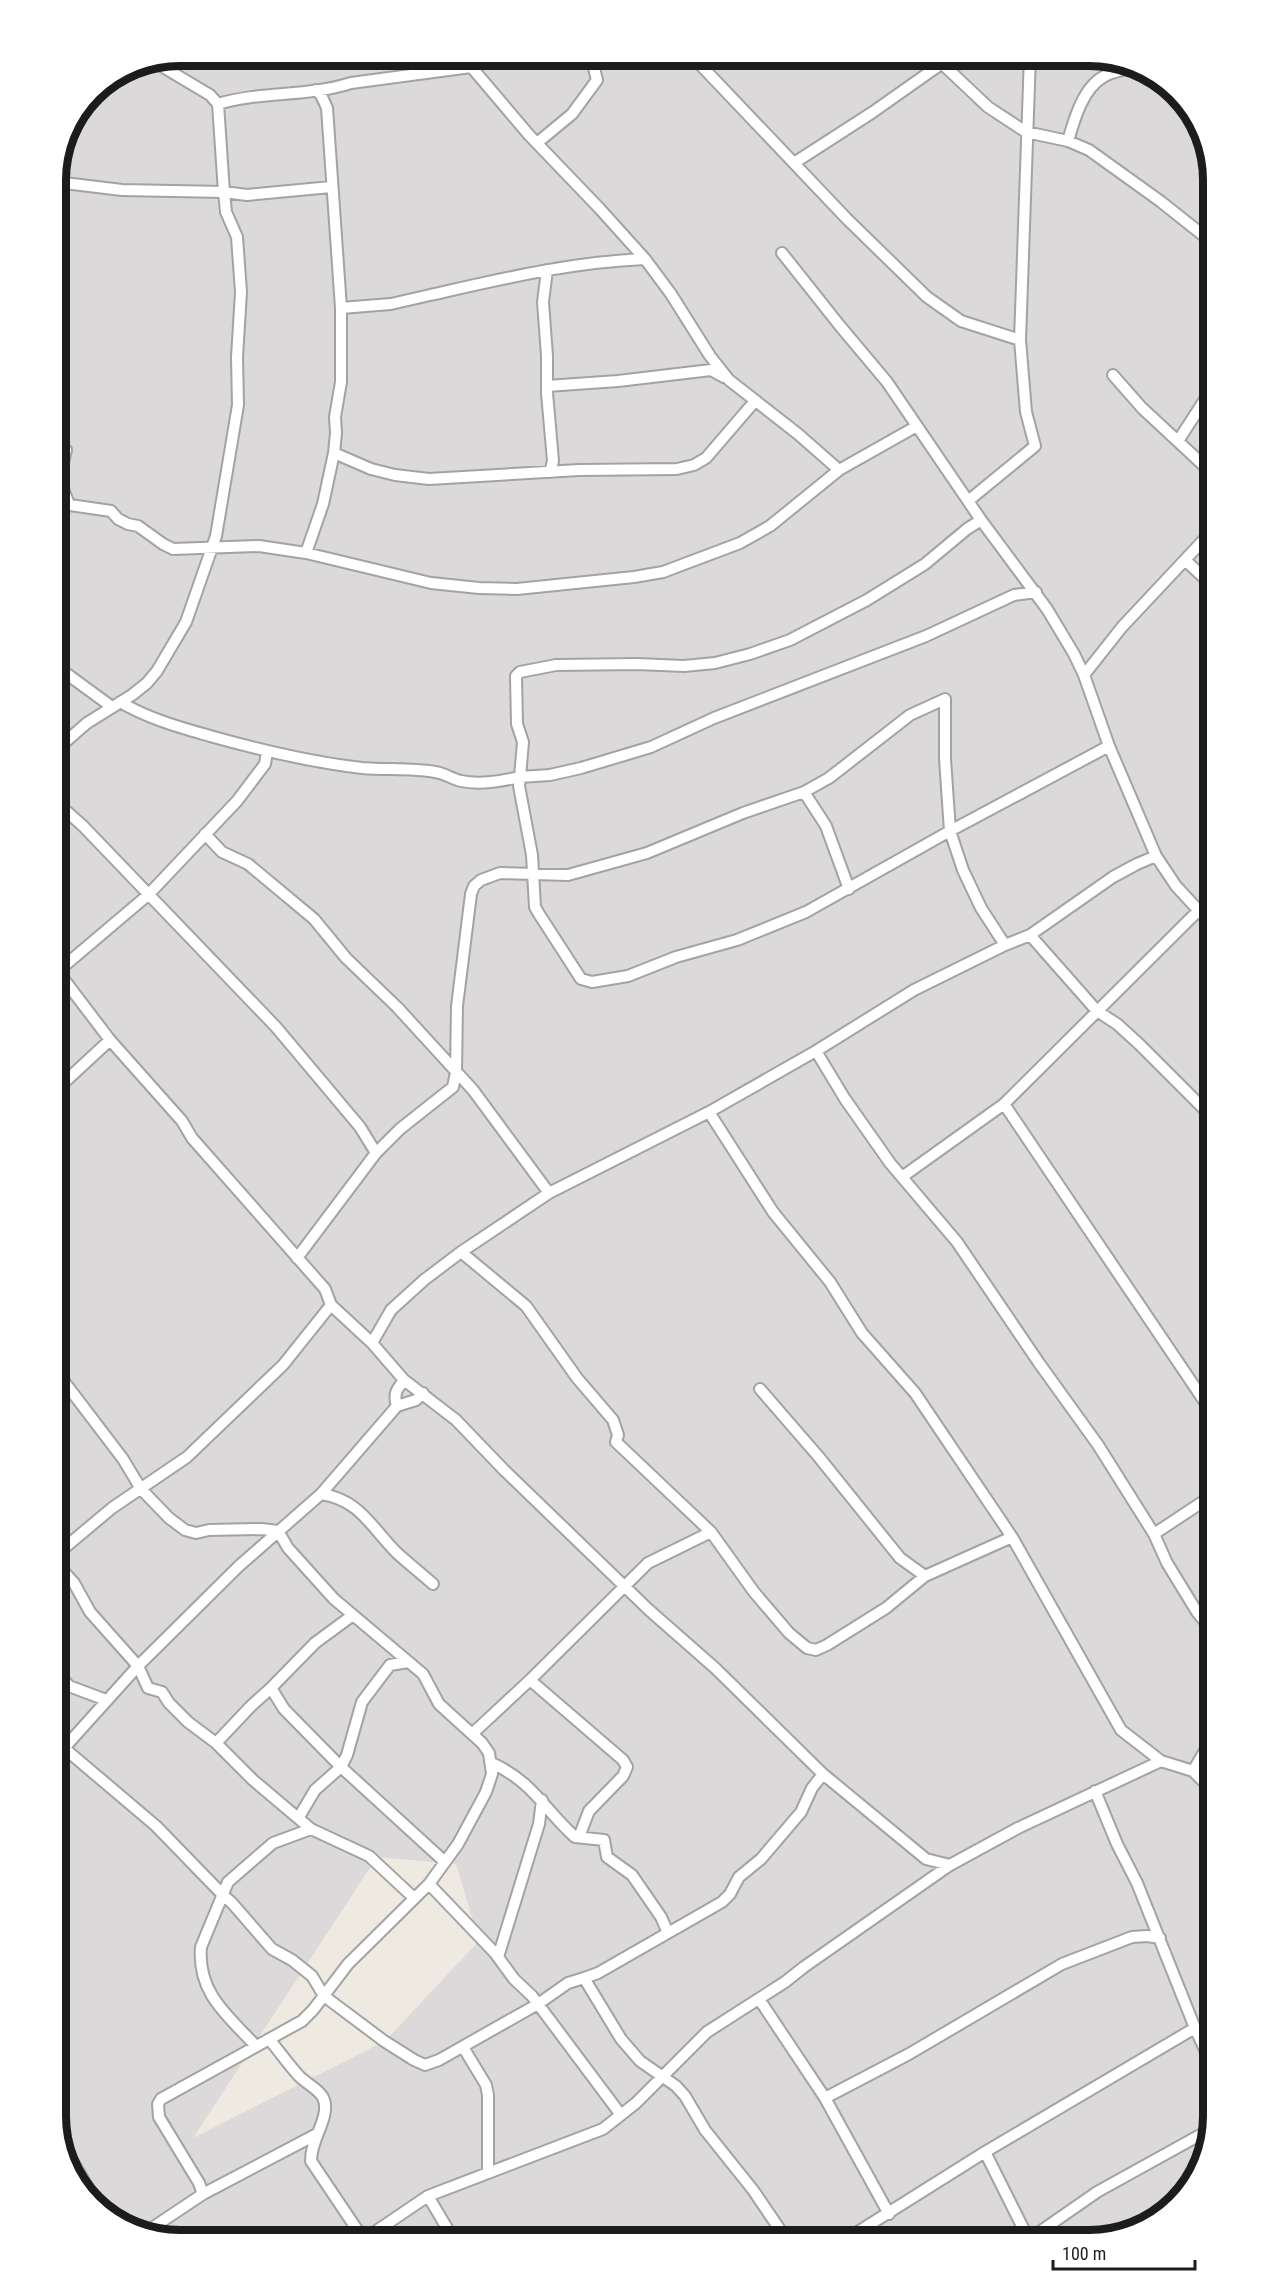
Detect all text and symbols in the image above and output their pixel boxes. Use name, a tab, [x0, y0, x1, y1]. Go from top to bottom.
scale bar	[1053, 2233, 1196, 2271]
text: 100 m	[1062, 2243, 1106, 2264]

